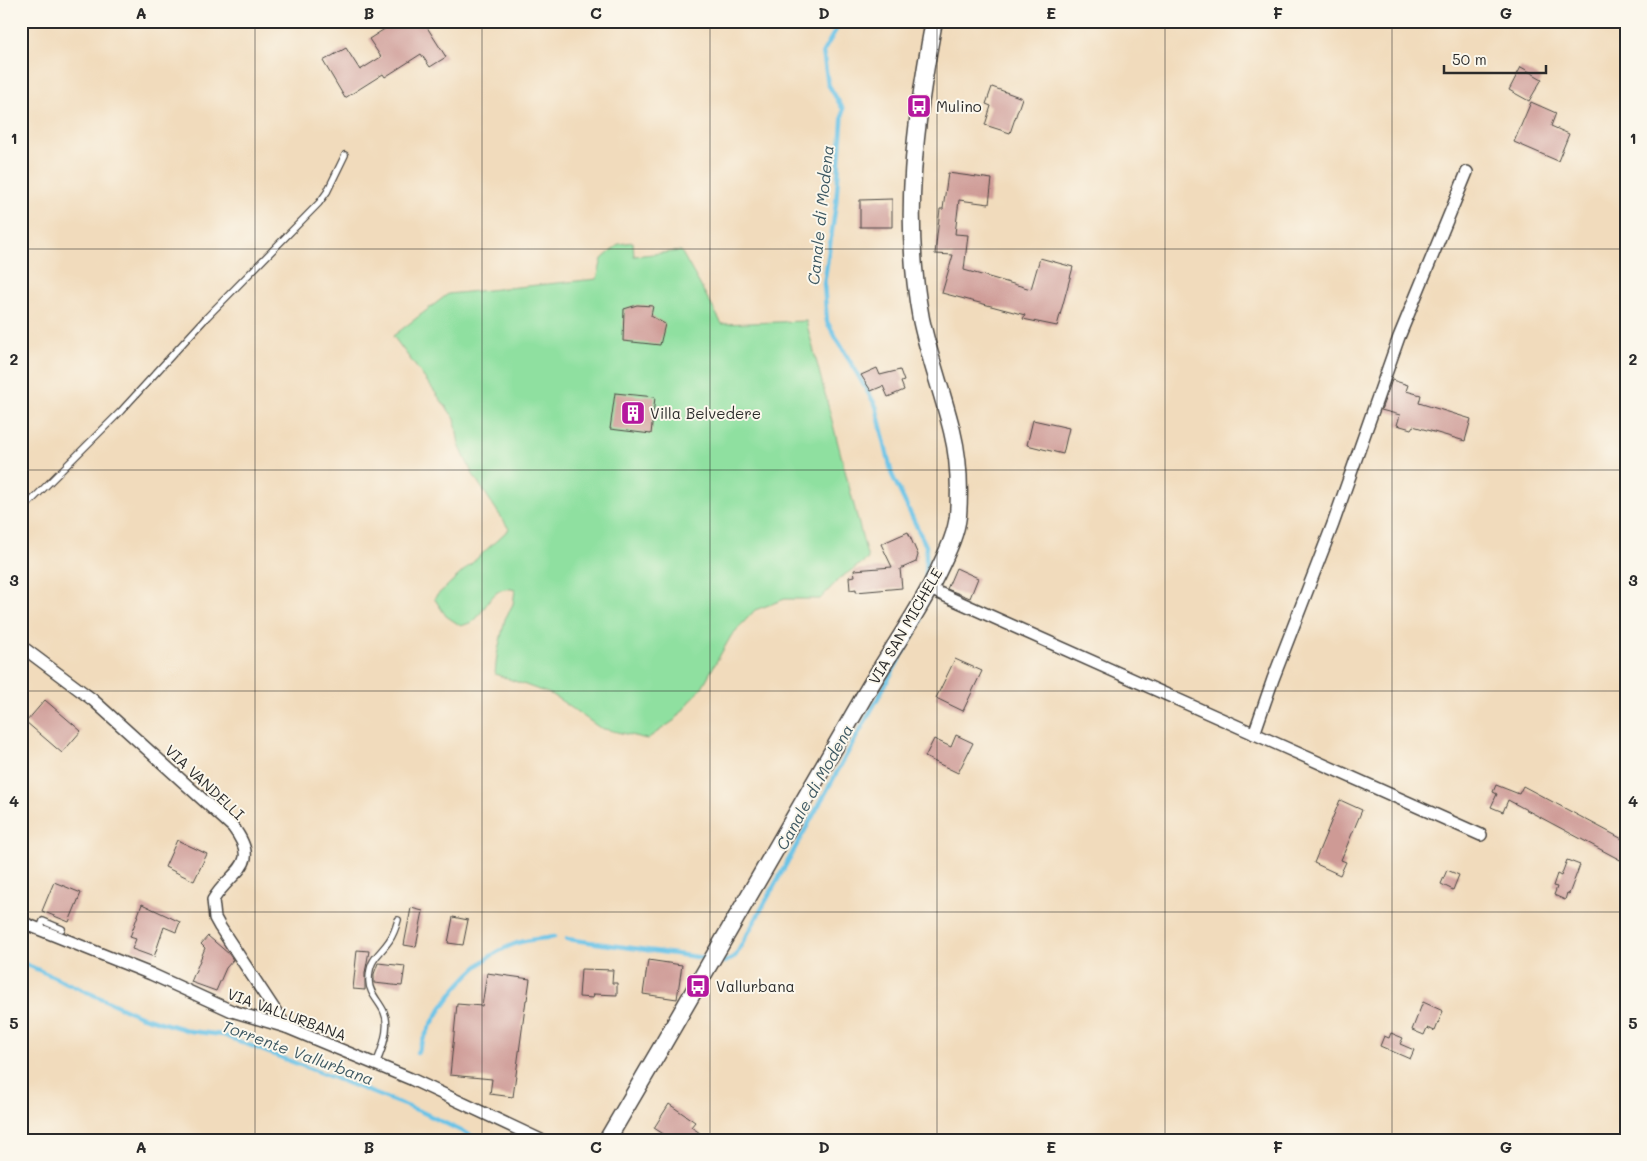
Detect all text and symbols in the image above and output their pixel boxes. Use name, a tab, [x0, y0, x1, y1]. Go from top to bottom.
text: A	[135, 2, 147, 23]
text: B	[364, 2, 374, 23]
text: C	[590, 2, 602, 23]
text: D	[818, 2, 830, 23]
text: E	[1046, 2, 1056, 23]
text: F	[1273, 2, 1283, 23]
text: G	[1500, 2, 1512, 23]
scale bar	[1444, 42, 1547, 74]
text: 50 m	[1452, 49, 1487, 69]
bus stop icon: Mulino	[906, 93, 932, 119]
place label: Mulino	[936, 96, 982, 116]
text: 1	[10, 127, 18, 148]
text: 1	[1629, 127, 1637, 148]
water label: Canale di Modena	[802, 144, 838, 286]
text: 2	[10, 348, 19, 369]
text: 2	[1629, 348, 1638, 369]
building icon: Villa Belvedere	[620, 400, 646, 426]
place label: Villa Belvedere	[650, 403, 761, 423]
street label: VIA SAN MICHELE	[864, 564, 947, 688]
text: 3	[9, 569, 19, 590]
text: 3	[1628, 569, 1638, 590]
water label: Canale di Modena	[771, 720, 857, 854]
street label: VIA VANDELLI	[161, 740, 249, 824]
text: 4	[9, 790, 19, 811]
text: 4	[1628, 790, 1638, 811]
bus stop icon: Vallurbana	[685, 973, 711, 999]
place label: Vallurbana	[716, 976, 795, 996]
street label: VIA VALLURBANA	[225, 983, 349, 1045]
text: 5	[9, 1012, 19, 1033]
text: 5	[1628, 1012, 1638, 1033]
water label: Torrente Vallurbana	[219, 1015, 377, 1089]
text: A	[135, 1136, 147, 1157]
text: B	[364, 1136, 374, 1157]
text: C	[590, 1136, 602, 1157]
text: D	[818, 1136, 830, 1157]
text: E	[1046, 1136, 1056, 1157]
text: F	[1273, 1136, 1283, 1157]
text: G	[1500, 1136, 1512, 1157]

